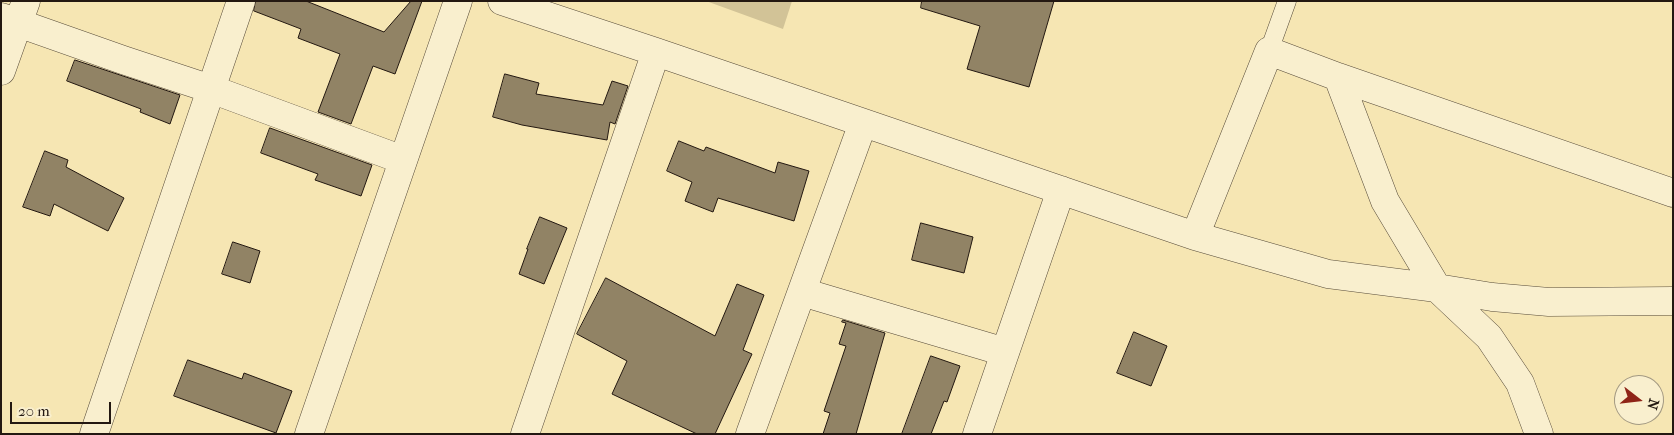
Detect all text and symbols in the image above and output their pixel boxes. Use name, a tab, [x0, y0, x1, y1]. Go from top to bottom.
north arrow	[1614, 375, 1664, 425]
scale bar	[12, 392, 114, 424]
text: N	[1643, 397, 1663, 411]
text: 20 m	[18, 402, 50, 420]

